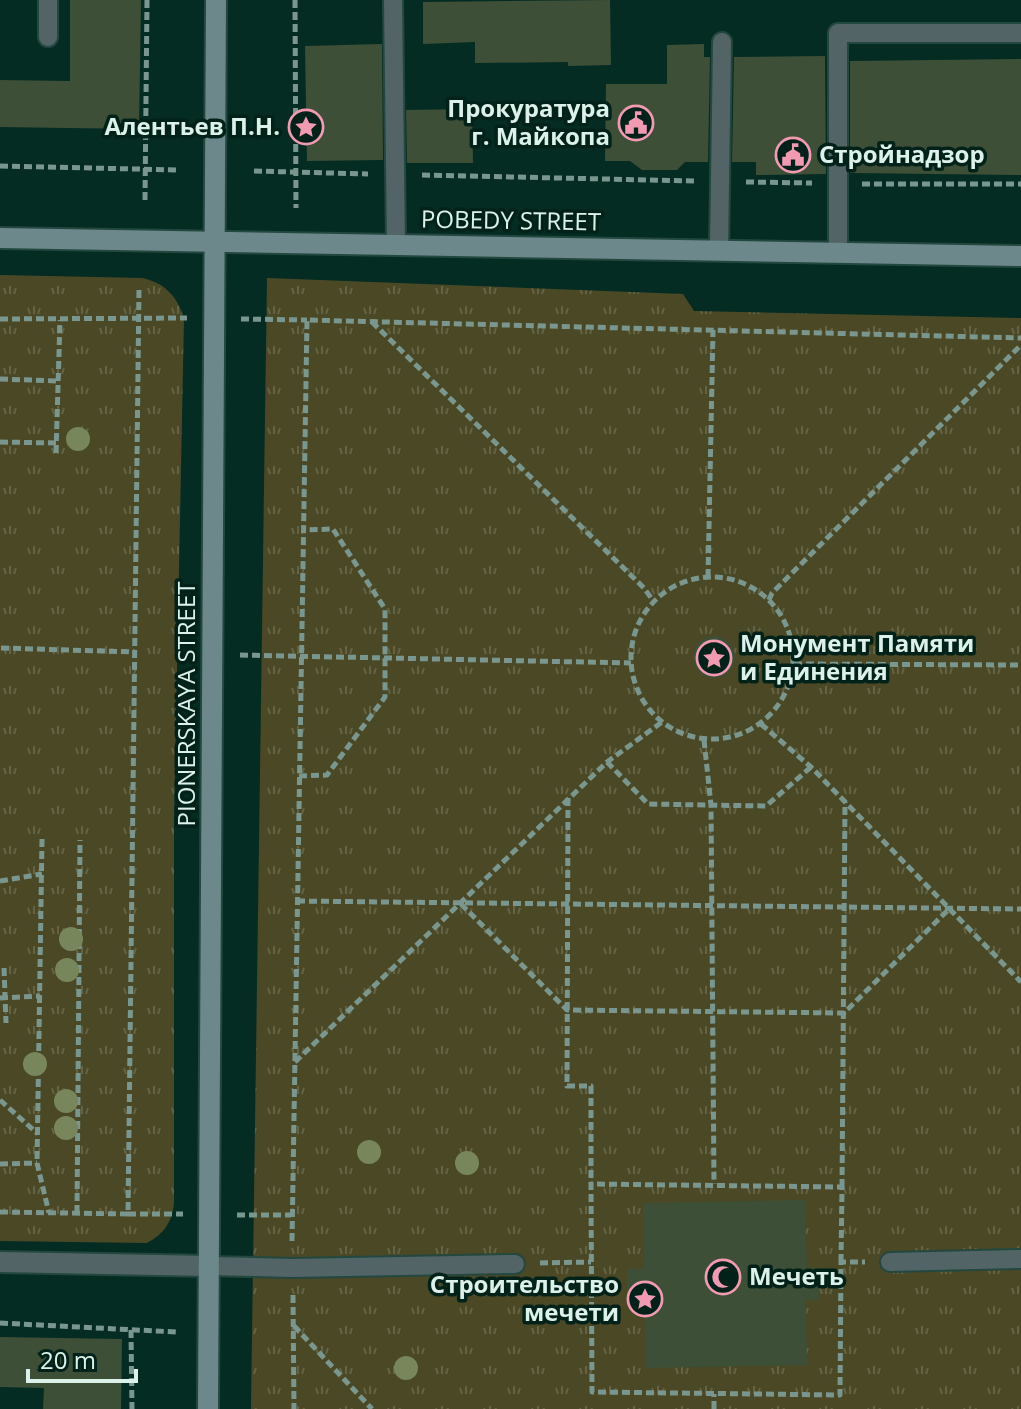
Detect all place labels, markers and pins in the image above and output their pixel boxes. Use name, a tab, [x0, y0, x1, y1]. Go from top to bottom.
place label: Прокуратура г. Майкопа	[447, 91, 610, 152]
public building icon: Прокуратура г. Майкопа	[617, 104, 655, 142]
place icon: Алентьев П.Н.	[287, 108, 325, 146]
place label: Алентьев П.Н.	[104, 109, 280, 142]
public building icon: Стройнадзор	[774, 136, 812, 174]
place label: Стройнадзор	[819, 137, 985, 170]
place label: Монумент Памяти и Единения	[740, 626, 974, 687]
place icon: Монумент Памяти и Единения	[695, 639, 733, 677]
mosque icon: Мечеть	[704, 1258, 742, 1296]
place label: Мечеть	[749, 1259, 844, 1292]
place label: Строительство мечети	[430, 1267, 619, 1328]
place icon: Строительство мечети	[626, 1280, 664, 1318]

